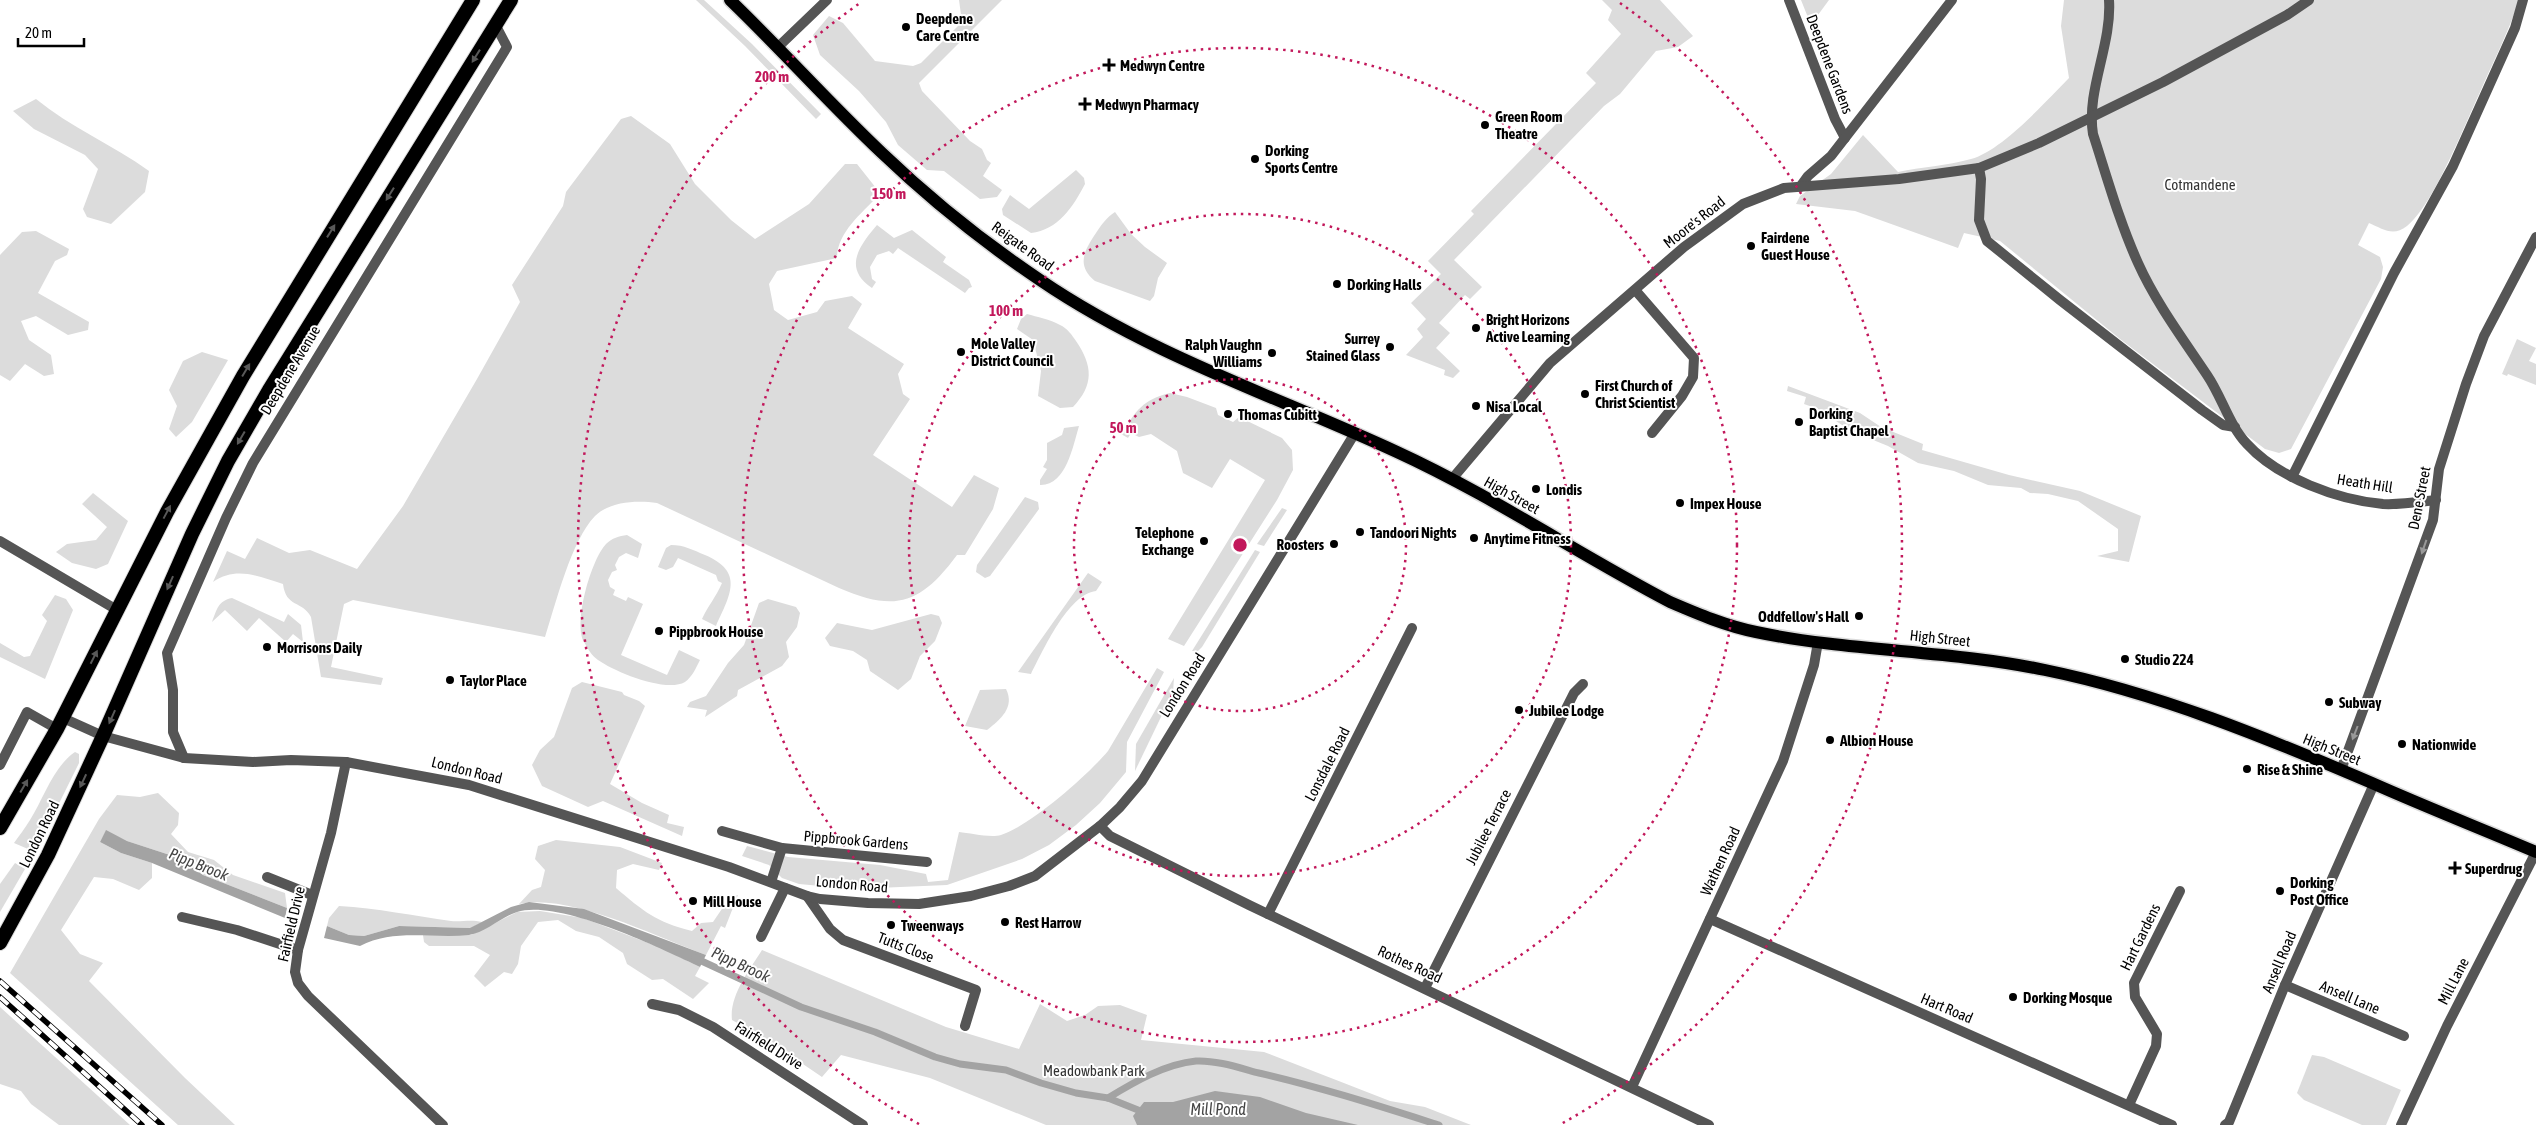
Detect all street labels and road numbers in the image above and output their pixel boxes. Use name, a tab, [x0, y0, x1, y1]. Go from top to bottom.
street label: Deepdene Gardens	[1803, 12, 1857, 116]
street label: Moore's Road	[1660, 193, 1728, 251]
street label: Reigate Road	[989, 218, 1057, 274]
street label: Deepdene Avenue	[257, 322, 323, 418]
street label: Dene Street	[2405, 465, 2433, 531]
street label: Heath Hill	[2336, 470, 2394, 496]
street label: High Street	[1481, 473, 1543, 517]
street label: High Street	[1909, 626, 1971, 650]
street label: London Road	[1156, 650, 1208, 720]
street label: Lonsdale Road	[1301, 724, 1353, 804]
street label: High Street	[2301, 730, 2363, 768]
street label: London Road	[430, 753, 504, 787]
street label: Jubilee Terrace	[1462, 786, 1514, 868]
street label: London Road	[16, 798, 62, 870]
street label: Wathen Road	[1697, 824, 1743, 898]
street label: Pippbrook Gardens	[803, 827, 909, 853]
street label: London Road	[815, 872, 889, 896]
street label: Fairfield Drive	[274, 884, 308, 963]
street label: Hart Gardens	[2117, 901, 2163, 973]
street label: Tutts Close	[876, 929, 937, 966]
street label: Ansell Road	[2258, 929, 2300, 995]
street label: Rothes Road	[1375, 942, 1445, 986]
street label: Mill Lane	[2434, 955, 2472, 1007]
street label: Ansell Lane	[2317, 977, 2383, 1017]
street label: Hart Road	[1918, 989, 1976, 1027]
street label: Fairfield Drive	[732, 1017, 806, 1073]

